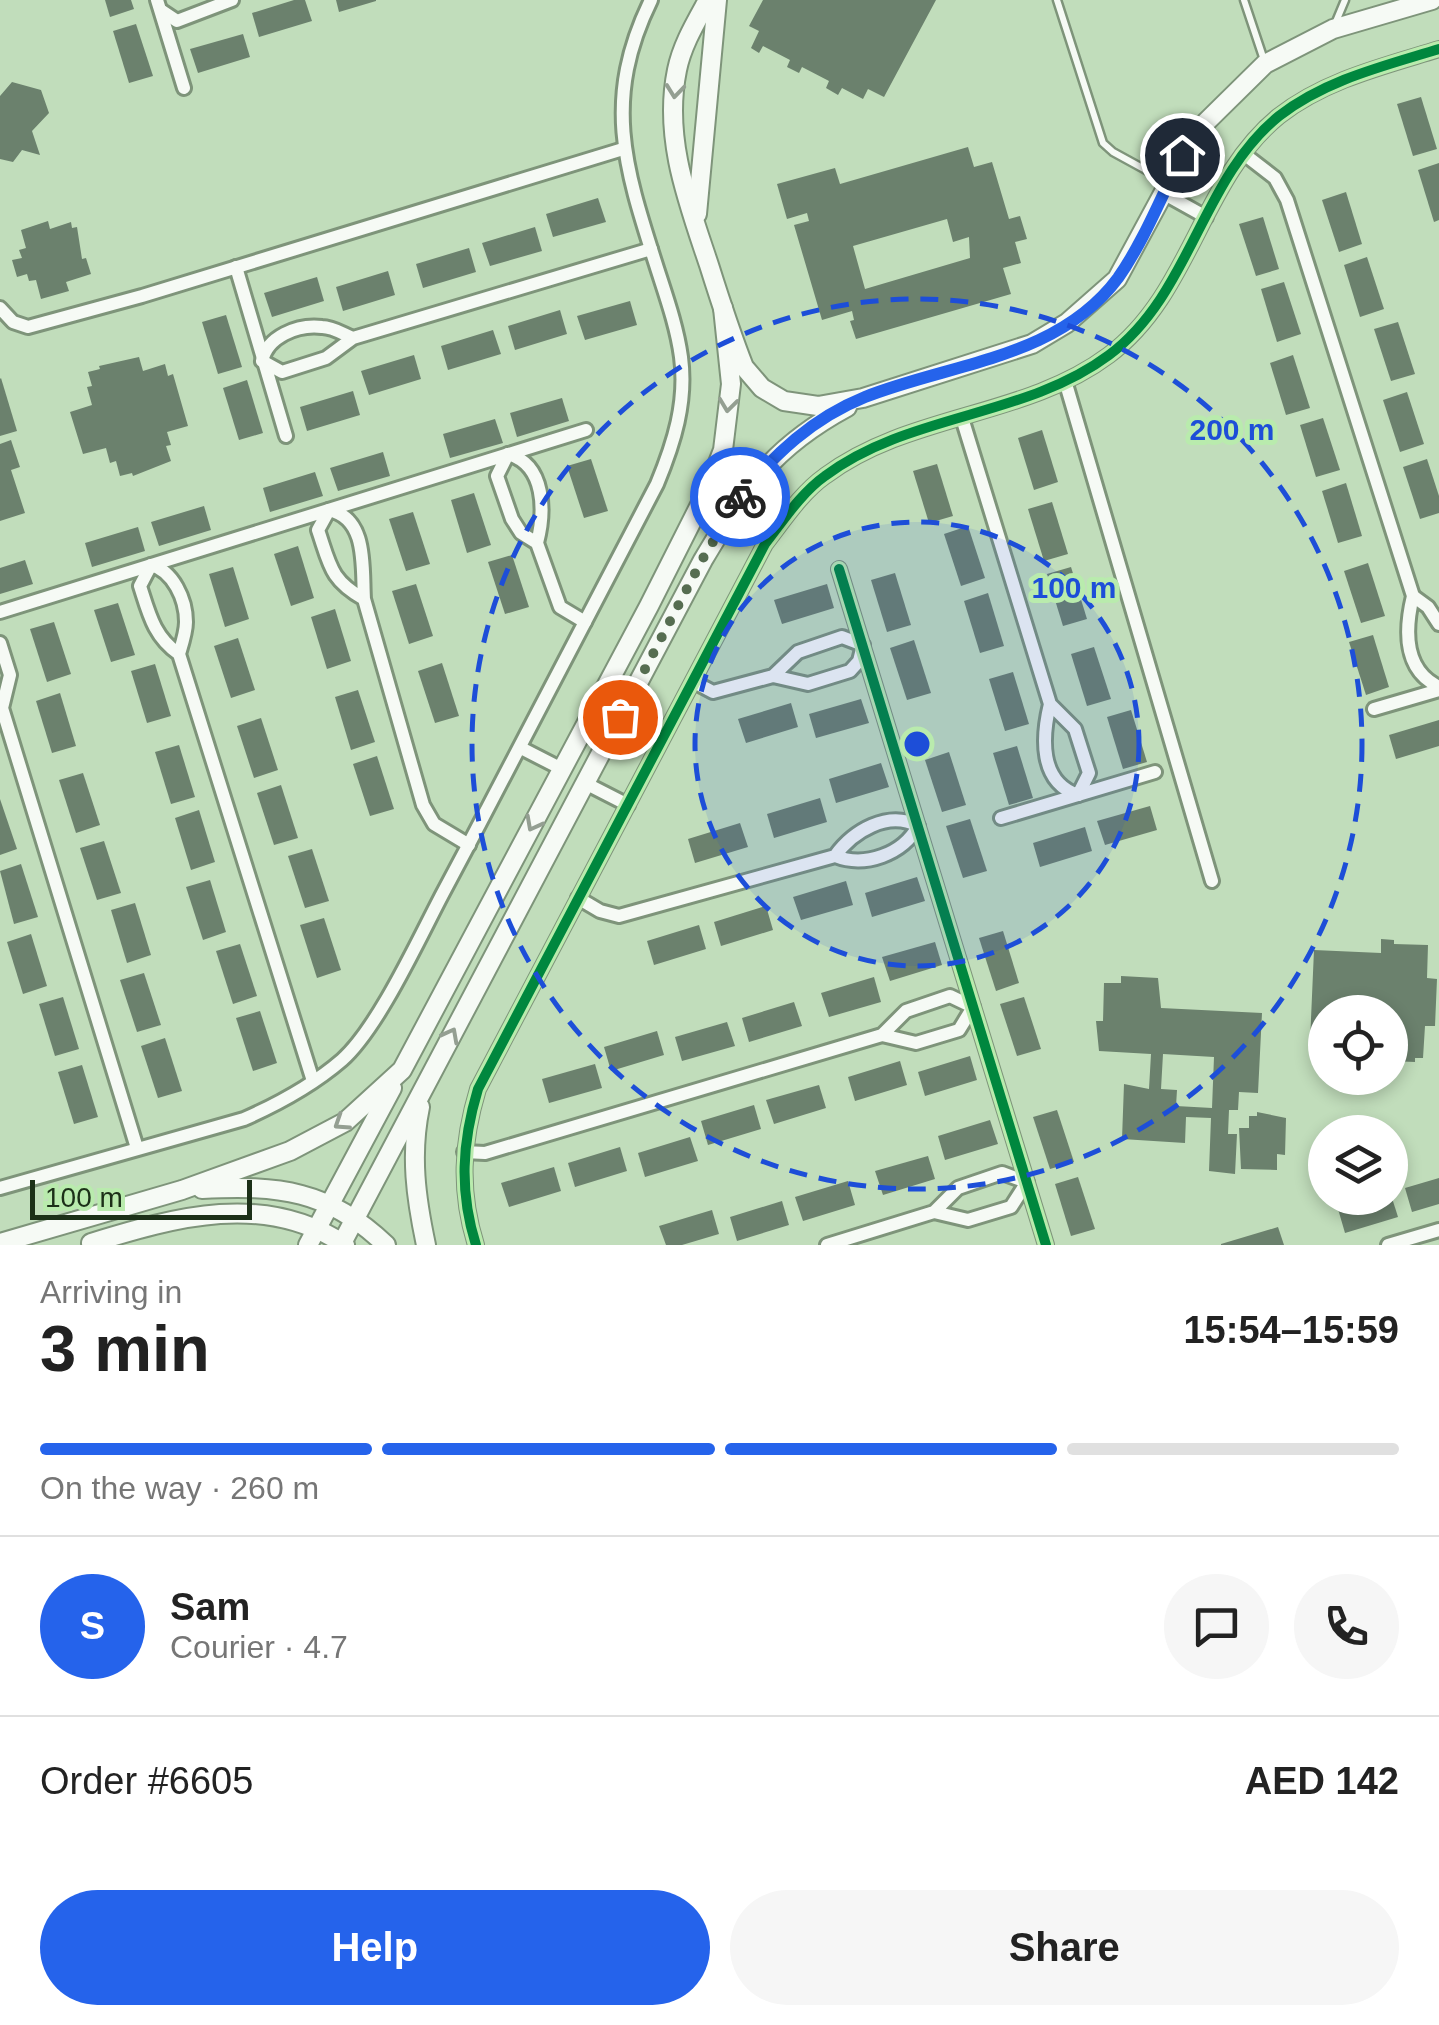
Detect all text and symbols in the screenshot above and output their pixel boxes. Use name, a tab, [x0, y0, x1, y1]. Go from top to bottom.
one-way arrow	[664, 83, 686, 99]
pin	[1140, 113, 1225, 198]
icon: home	[1155, 128, 1210, 183]
one-way arrow	[718, 398, 739, 414]
text: 200 m	[1189, 413, 1275, 446]
courier	[690, 447, 790, 547]
icon: bike	[713, 470, 768, 525]
text: 100 m	[1031, 571, 1117, 604]
pin	[578, 675, 663, 760]
icon: bag	[593, 690, 648, 745]
centre of rings	[899, 726, 935, 762]
one-way arrow	[525, 814, 545, 832]
map controls	[1308, 995, 1408, 1215]
button: locate	[1308, 995, 1408, 1095]
one-way arrow	[439, 1027, 459, 1045]
one-way arrow	[333, 1111, 351, 1130]
button: layers	[1308, 1115, 1408, 1215]
scale bar	[30, 1175, 252, 1220]
text: 100 m	[45, 1182, 123, 1213]
text: Arriving in	[40, 1274, 182, 1310]
text: 15:54–15:59	[1183, 1309, 1399, 1351]
text: 3 min	[40, 1312, 210, 1385]
text: On the way · 260 m	[40, 1470, 319, 1506]
button: chat	[1164, 1574, 1269, 1679]
button: phone	[1294, 1574, 1399, 1679]
text: Sam	[170, 1586, 250, 1628]
text: S	[80, 1605, 105, 1647]
text: Courier · 4.7	[170, 1629, 348, 1665]
text: Order #6605	[40, 1760, 253, 1802]
text: AED 142	[1245, 1760, 1399, 1802]
button: Help	[40, 1890, 710, 2005]
button: Share	[730, 1890, 1399, 2005]

